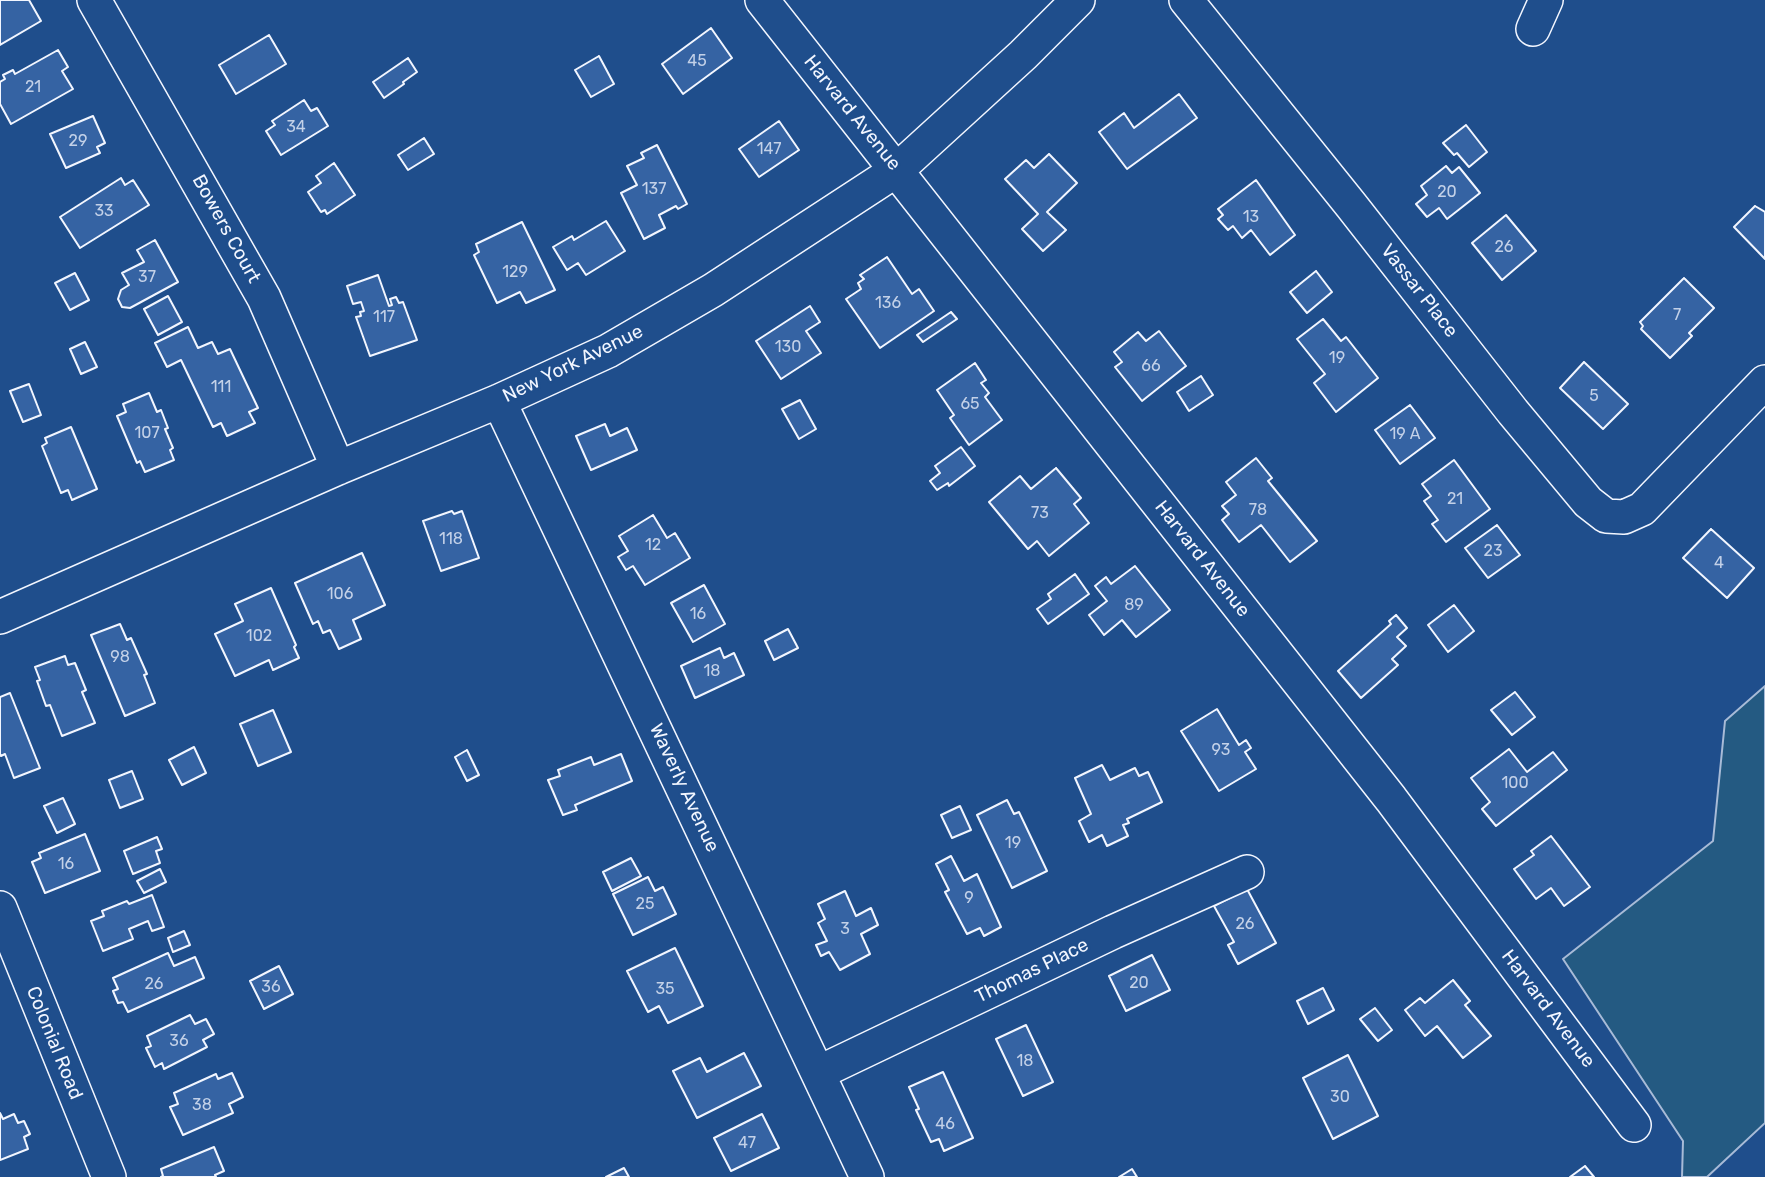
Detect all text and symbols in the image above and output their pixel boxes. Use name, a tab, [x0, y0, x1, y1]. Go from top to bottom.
house number: 45	[687, 51, 707, 71]
street label: Harvard Avenue	[799, 51, 905, 175]
house number: 21	[25, 77, 41, 97]
house number: 34	[286, 117, 306, 137]
house number: 29	[69, 131, 87, 151]
house number: 147	[757, 139, 781, 159]
street label: Bowers Court	[187, 171, 265, 287]
house number: 137	[642, 179, 666, 199]
house number: 20	[1437, 182, 1457, 202]
house number: 33	[94, 201, 114, 221]
house number: 13	[1243, 207, 1259, 227]
house number: 26	[1494, 237, 1514, 257]
street label: Vassar Place	[1376, 240, 1462, 342]
house number: 129	[502, 262, 528, 282]
house number: 37	[138, 267, 156, 287]
house number: 136	[875, 293, 901, 313]
house number: 7	[1673, 305, 1681, 325]
house number: 117	[373, 307, 395, 327]
street label: New York Avenue	[499, 320, 647, 408]
house number: 130	[775, 337, 801, 357]
house number: 19	[1329, 348, 1345, 368]
house number: 66	[1141, 356, 1161, 376]
house number: 111	[211, 377, 231, 397]
house number: 5	[1589, 386, 1599, 406]
house number: 65	[960, 394, 980, 414]
house number: 107	[134, 423, 160, 443]
house number: 19 A	[1390, 424, 1420, 444]
house number: 21	[1447, 489, 1463, 509]
street label: Harvard Avenue	[1149, 496, 1255, 622]
house number: 78	[1249, 500, 1267, 520]
house number: 73	[1031, 503, 1049, 523]
house number: 118	[439, 529, 463, 549]
house number: 12	[645, 535, 661, 555]
house number: 23	[1483, 541, 1503, 561]
house number: 4	[1714, 553, 1724, 573]
house number: 106	[327, 584, 353, 604]
house number: 89	[1124, 595, 1144, 615]
house number: 16	[690, 604, 706, 624]
house number: 102	[246, 626, 272, 646]
house number: 98	[110, 647, 130, 667]
house number: 18	[703, 661, 721, 681]
street label: Waverly Avenue	[644, 720, 724, 856]
house number: 93	[1212, 740, 1230, 760]
house number: 100	[1501, 773, 1529, 793]
house number: 19	[1005, 833, 1021, 853]
house number: 16	[58, 854, 74, 874]
house number: 9	[964, 888, 974, 908]
house number: 25	[636, 894, 654, 914]
house number: 26	[1235, 914, 1255, 934]
house number: 3	[840, 919, 850, 939]
street label: Thomas Place	[972, 934, 1092, 1008]
street label: Harvard Avenue	[1496, 946, 1600, 1072]
house number: 20	[1129, 973, 1149, 993]
house number: 26	[144, 974, 164, 994]
house number: 36	[261, 977, 281, 997]
house number: 35	[655, 979, 675, 999]
street label: Colonial Road	[21, 983, 87, 1103]
house number: 36	[169, 1031, 189, 1051]
house number: 18	[1016, 1051, 1034, 1071]
house number: 30	[1330, 1087, 1350, 1107]
house number: 38	[192, 1095, 212, 1115]
house number: 46	[935, 1114, 955, 1134]
house number: 47	[738, 1133, 756, 1153]

